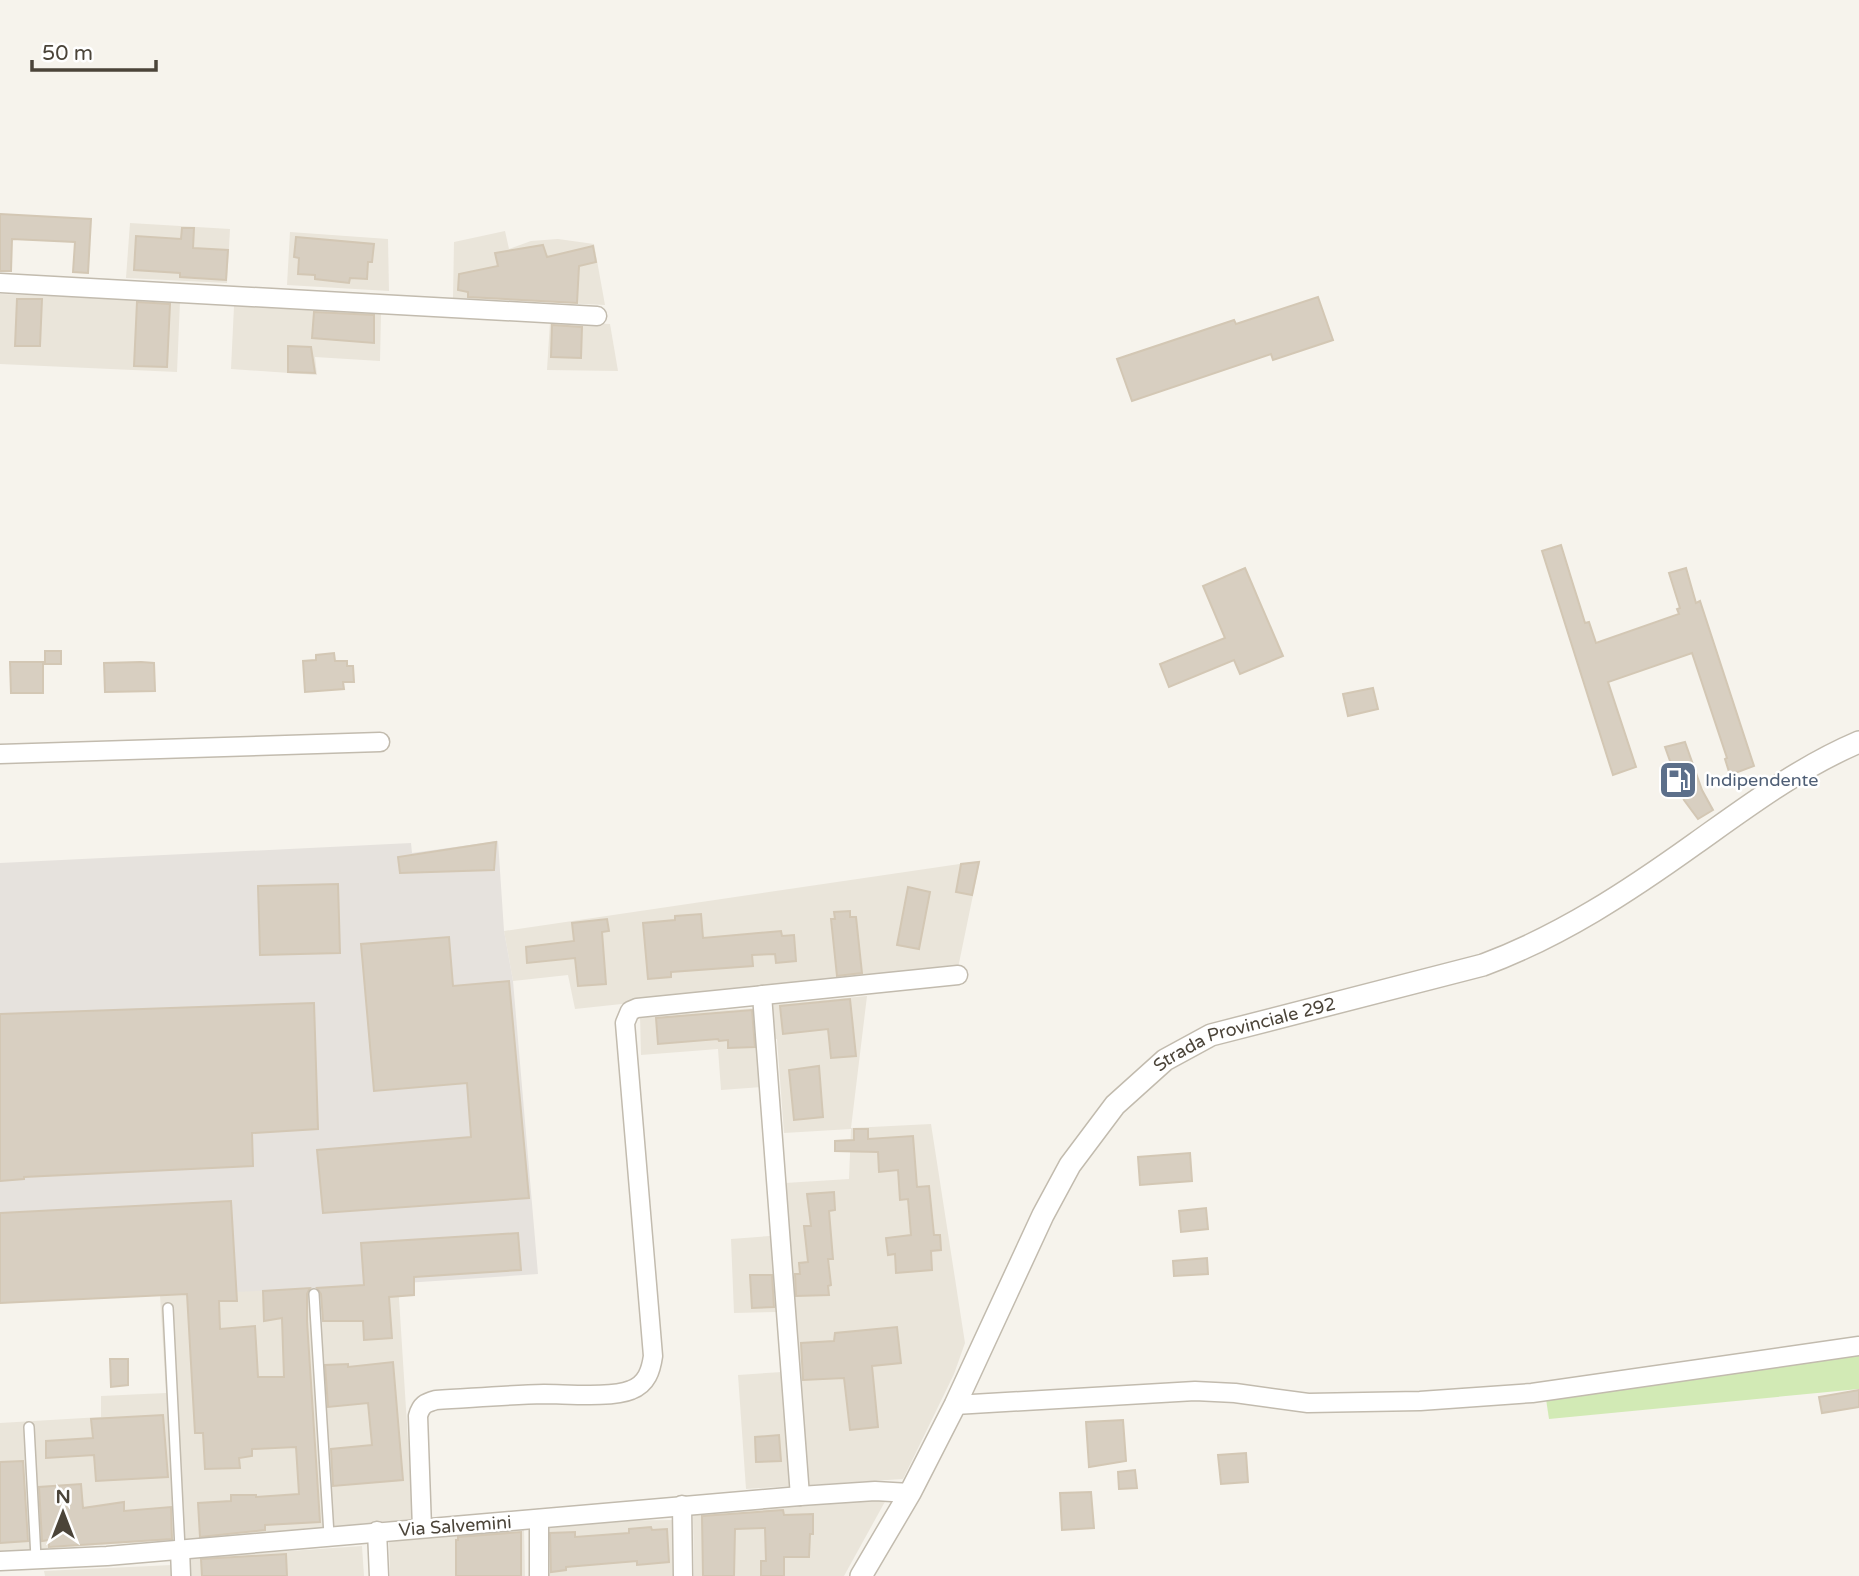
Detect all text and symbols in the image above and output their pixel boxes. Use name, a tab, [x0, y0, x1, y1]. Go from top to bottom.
scale bar	[32, 28, 156, 72]
text: 50 m	[42, 41, 93, 66]
fuel station icon: Indipendente	[1657, 759, 1699, 801]
place label: Indipendente	[1705, 769, 1819, 791]
street label: Strada Provinciale 292	[1149, 992, 1338, 1076]
north arrow	[28, 1478, 98, 1548]
text: N	[55, 1486, 71, 1508]
street label: Via Salvemini	[398, 1511, 512, 1541]

